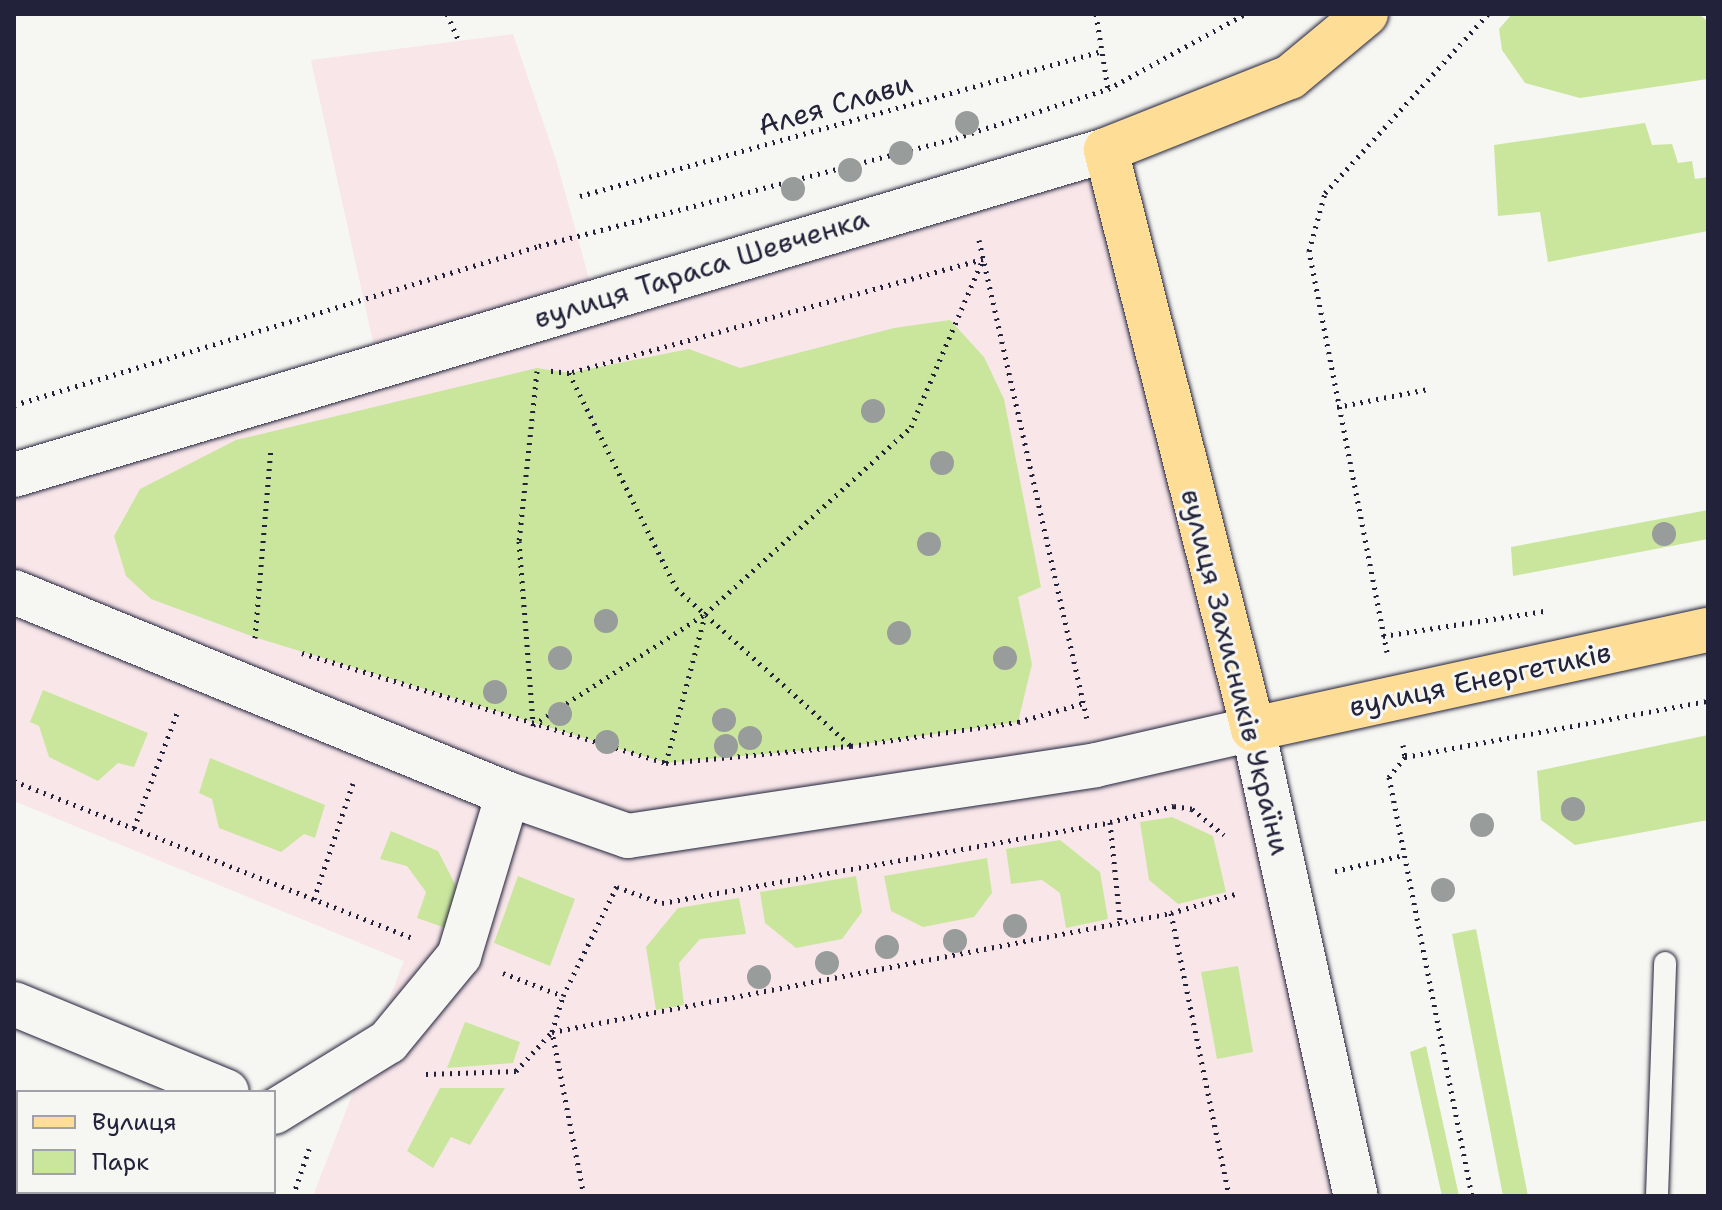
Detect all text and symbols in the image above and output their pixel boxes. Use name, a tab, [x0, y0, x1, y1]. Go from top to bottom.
street label: Алея Слави	[754, 66, 916, 142]
street label: вулиця Тараса Шевченка	[530, 201, 872, 335]
street label: вулиця Захисників України	[1174, 486, 1298, 858]
street label: вулиця Енергетиків	[1346, 635, 1614, 723]
legend	[16, 1090, 276, 1194]
text: Вулиця	[92, 1106, 177, 1138]
text: Парк	[92, 1146, 149, 1178]

